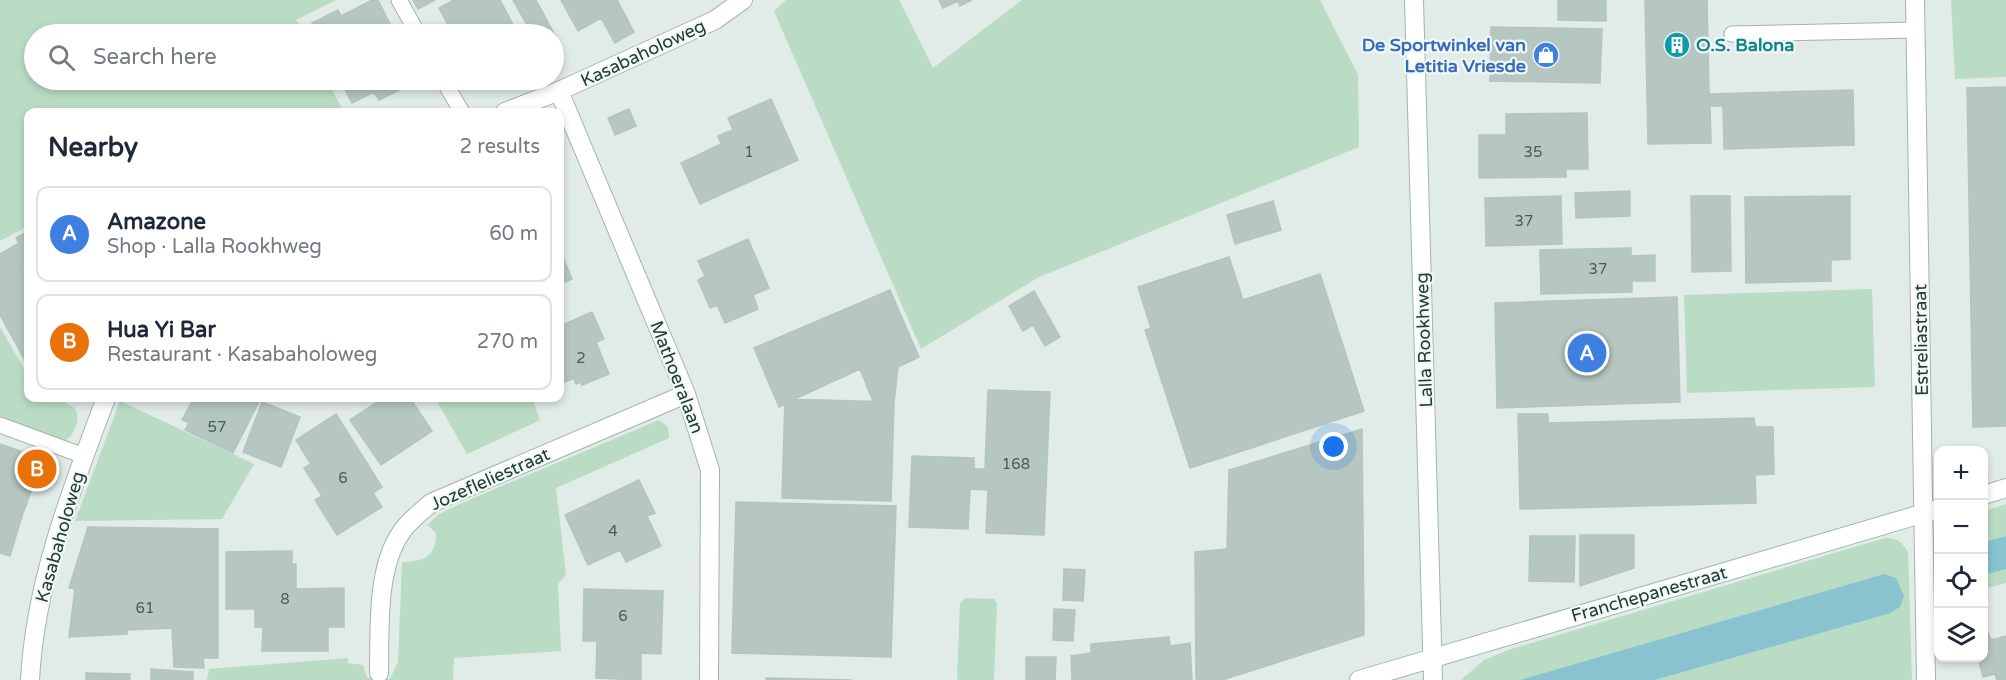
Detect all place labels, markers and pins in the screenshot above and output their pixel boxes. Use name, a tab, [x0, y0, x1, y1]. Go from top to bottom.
building icon: O.S. Balona	[1662, 30, 1692, 60]
place label: De Sportwinkel van Letitia Vriesde	[1362, 34, 1526, 77]
place label: O.S. Balona	[1696, 34, 1794, 56]
shop icon: De Sportwinkel van Letitia Vriesde	[1531, 40, 1561, 70]
pin: A	[1568, 330, 1606, 376]
pin: B	[18, 446, 57, 492]

